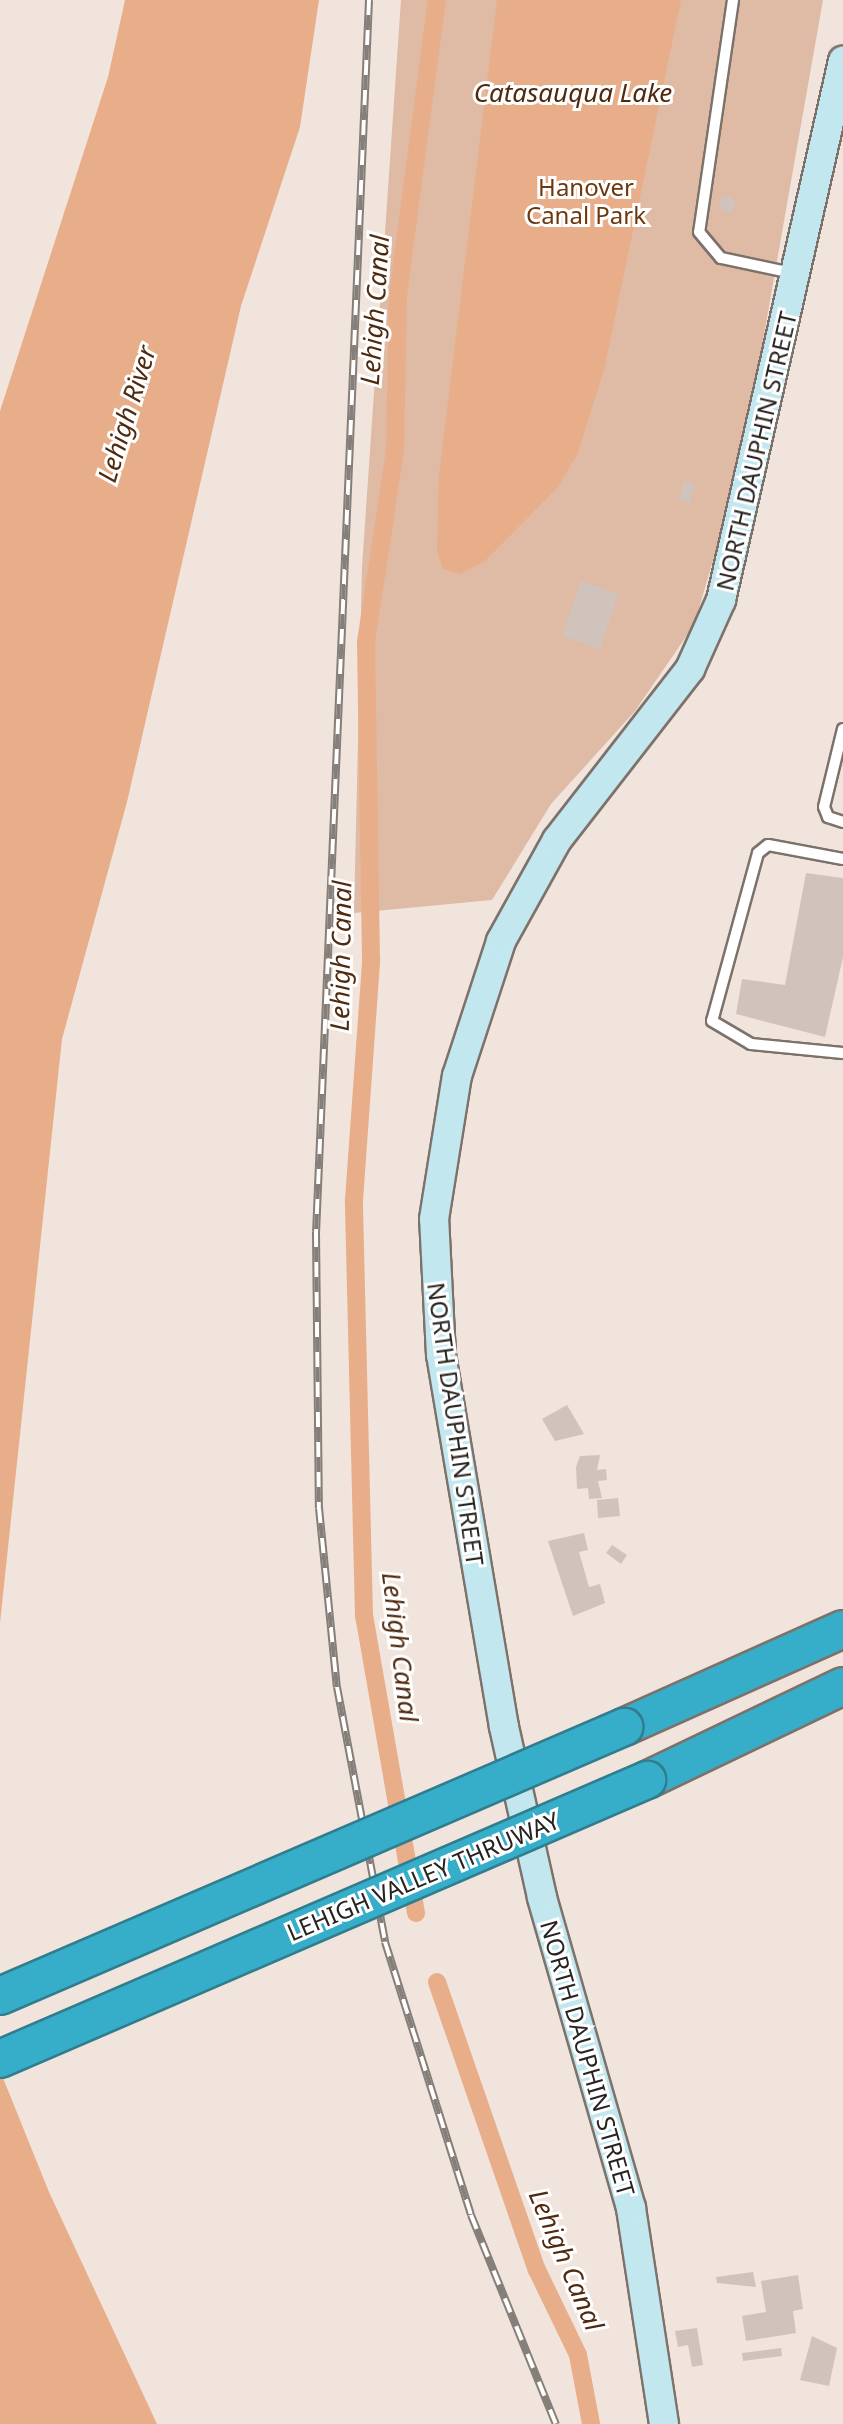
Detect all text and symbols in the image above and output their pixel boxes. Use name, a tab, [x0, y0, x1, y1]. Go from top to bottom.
water label: Catasauqua Lake	[474, 77, 672, 109]
park label: Hanover Canal Park	[526, 173, 646, 229]
water label: Lehigh Canal	[354, 234, 396, 386]
street label: NORTH DAUPHIN STREET	[710, 309, 802, 593]
water label: Lehigh River	[91, 342, 163, 486]
water label: Lehigh Canal	[324, 880, 358, 1032]
street label: NORTH DAUPHIN STREET	[422, 1281, 490, 1567]
water label: Lehigh Canal	[375, 1570, 425, 1724]
street label: LEHIGH VALLEY THRUWAY	[283, 1806, 563, 1946]
street label: NORTH DAUPHIN STREET	[535, 1917, 641, 2199]
water label: Lehigh Canal	[522, 2185, 610, 2335]

